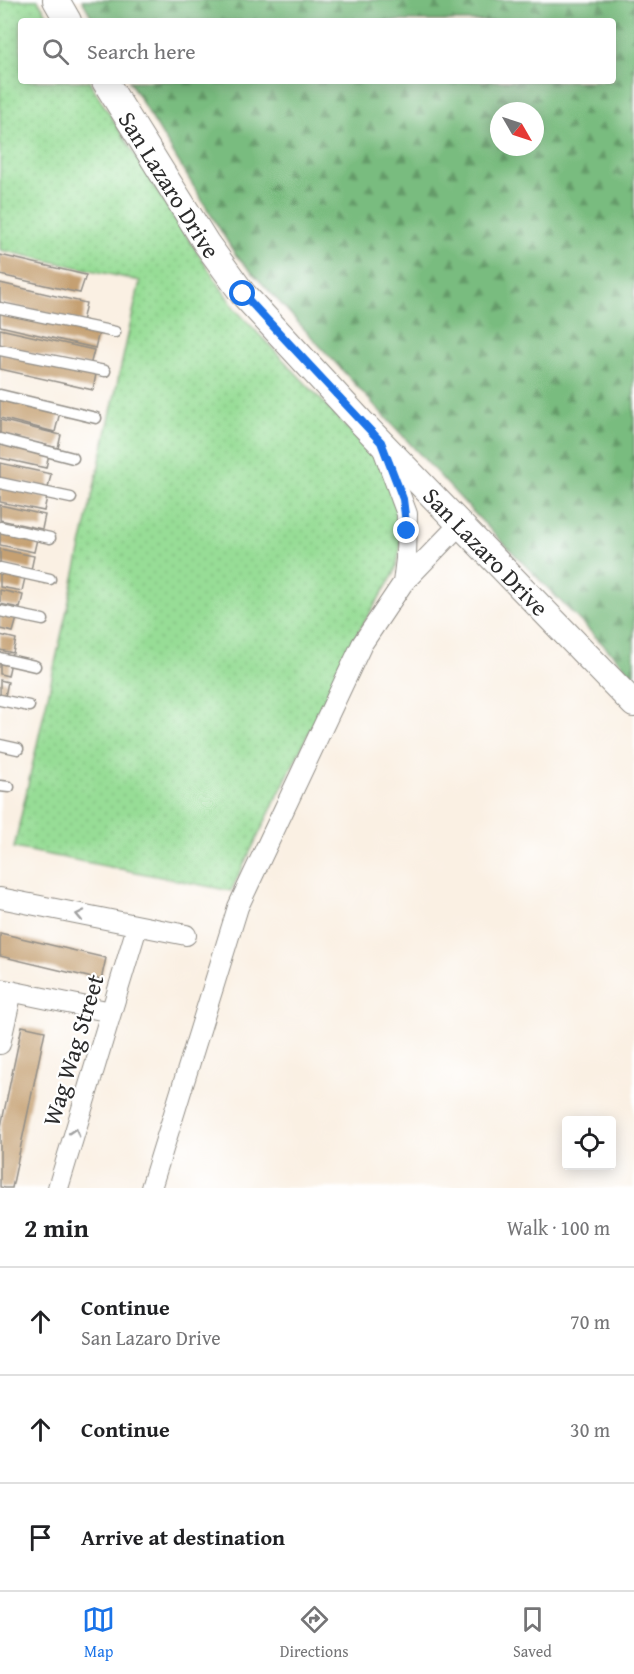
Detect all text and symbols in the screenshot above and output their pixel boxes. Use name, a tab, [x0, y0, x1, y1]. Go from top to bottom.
search box	[18, 18, 616, 84]
icon: search	[39, 35, 72, 68]
text: Search here	[87, 35, 196, 67]
north arrow	[490, 102, 544, 156]
street label: San Lazaro Drive	[110, 104, 229, 265]
route start	[229, 280, 255, 306]
street label: San Lazaro Drive	[415, 479, 557, 624]
route end	[393, 517, 419, 543]
one-way arrow	[75, 909, 85, 922]
street label: Wag Wag Street	[33, 969, 113, 1130]
map controls	[562, 1116, 616, 1170]
button: locate	[562, 1116, 616, 1170]
one-way arrow	[68, 1127, 80, 1138]
text: 2 min	[24, 1208, 89, 1247]
text: Walk · 100 m	[507, 1213, 610, 1242]
text: Continue	[81, 1291, 170, 1323]
icon: ahead	[24, 1305, 57, 1338]
text: 70 m	[570, 1307, 610, 1336]
text: San Lazaro Drive	[81, 1323, 221, 1352]
icon: ahead	[24, 1413, 57, 1446]
text: Continue	[81, 1413, 170, 1445]
text: 30 m	[570, 1415, 610, 1444]
icon: arrive	[24, 1521, 57, 1554]
text: Arrive at destination	[81, 1521, 285, 1553]
tab: Map	[82, 1603, 115, 1663]
tab: Directions	[280, 1603, 349, 1663]
tab: Saved	[513, 1603, 552, 1663]

